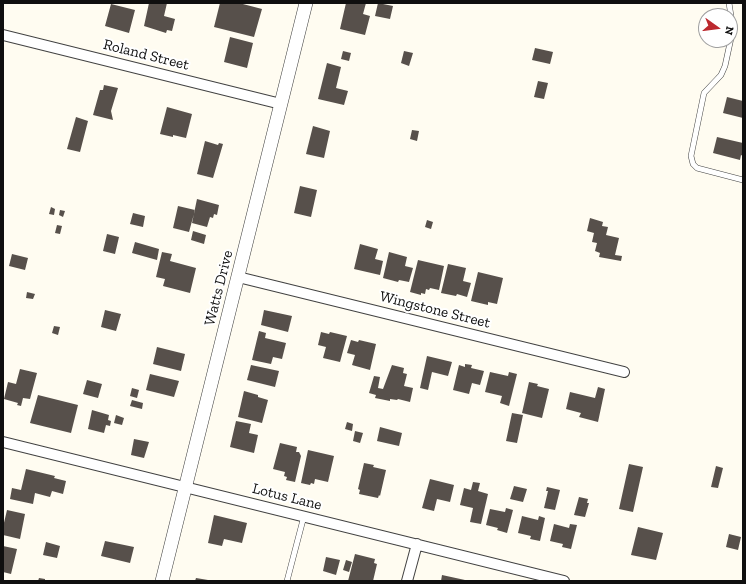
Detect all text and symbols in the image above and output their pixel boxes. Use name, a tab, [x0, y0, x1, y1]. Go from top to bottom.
north arrow	[698, 8, 738, 48]
text: N	[722, 25, 736, 36]
street label: Roland Street	[101, 36, 191, 74]
street label: Watts Drive	[201, 248, 237, 328]
street label: Wingstone Street	[378, 288, 492, 332]
street label: Lotus Lane	[250, 480, 324, 514]

